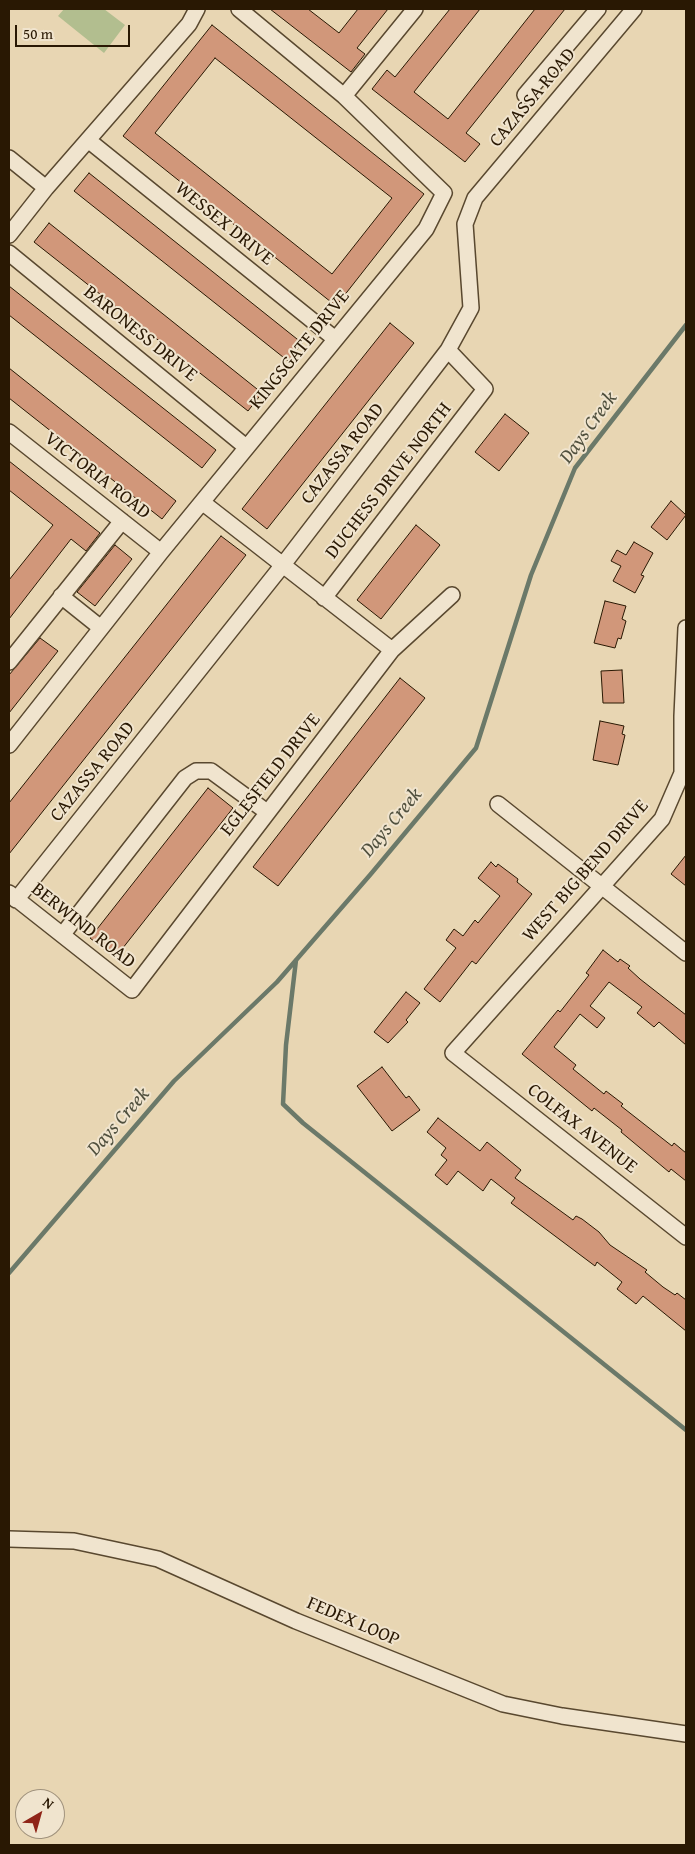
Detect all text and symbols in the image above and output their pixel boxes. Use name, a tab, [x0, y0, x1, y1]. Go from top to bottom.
scale bar	[18, 15, 132, 47]
text: 50 m	[23, 23, 53, 44]
street label: CAZASSA ROAD	[485, 44, 581, 152]
street label: WESSEX DRIVE	[170, 177, 278, 271]
street label: BARONESS DRIVE	[78, 281, 202, 387]
street label: KINGSGATE DRIVE	[245, 286, 355, 414]
water label: Days Creek	[555, 387, 623, 469]
street label: DUCHESS DRIVE NORTH	[321, 398, 457, 564]
street label: CAZASSA ROAD	[296, 399, 390, 509]
street label: VICTORIA ROAD	[39, 428, 155, 524]
street label: EGLESFIELD DRIVE	[216, 709, 326, 841]
street label: CAZASSA ROAD	[46, 717, 140, 827]
water label: Days Creek	[356, 784, 428, 862]
street label: WEST BIG BEND DRIVE	[518, 795, 654, 947]
street label: BERWIND ROAD	[26, 878, 140, 974]
street label: COLFAX AVENUE	[523, 1079, 641, 1179]
water label: Days Creek	[83, 1083, 155, 1161]
street label: FEDEX LOOP	[303, 1592, 403, 1652]
north arrow	[15, 1789, 65, 1839]
text: N	[39, 1792, 58, 1814]

